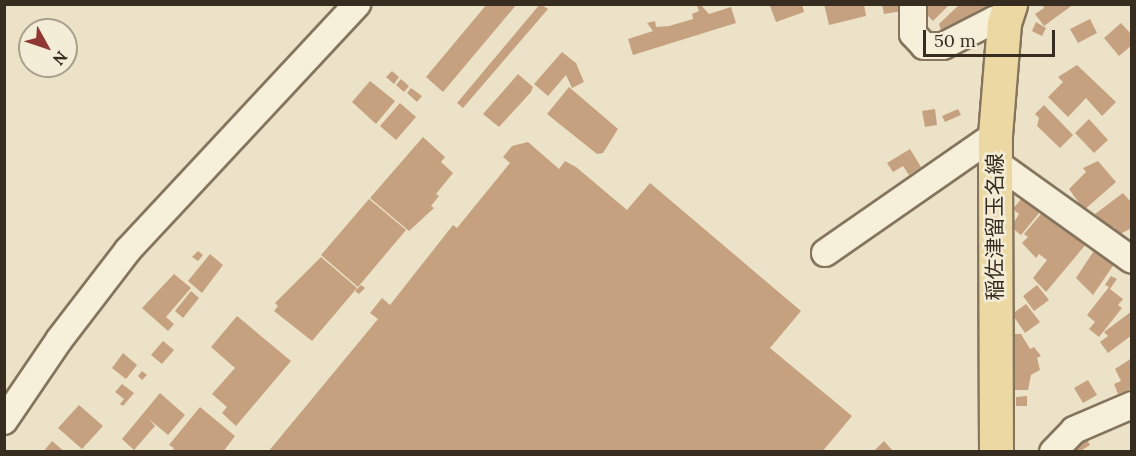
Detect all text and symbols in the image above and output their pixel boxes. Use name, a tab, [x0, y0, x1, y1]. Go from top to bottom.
north arrow	[18, 18, 78, 78]
scale bar	[926, 18, 1058, 56]
text: 50 m	[934, 29, 976, 52]
text: N	[49, 47, 72, 69]
street label: 稲佐津留玉名線	[982, 154, 1008, 300]

